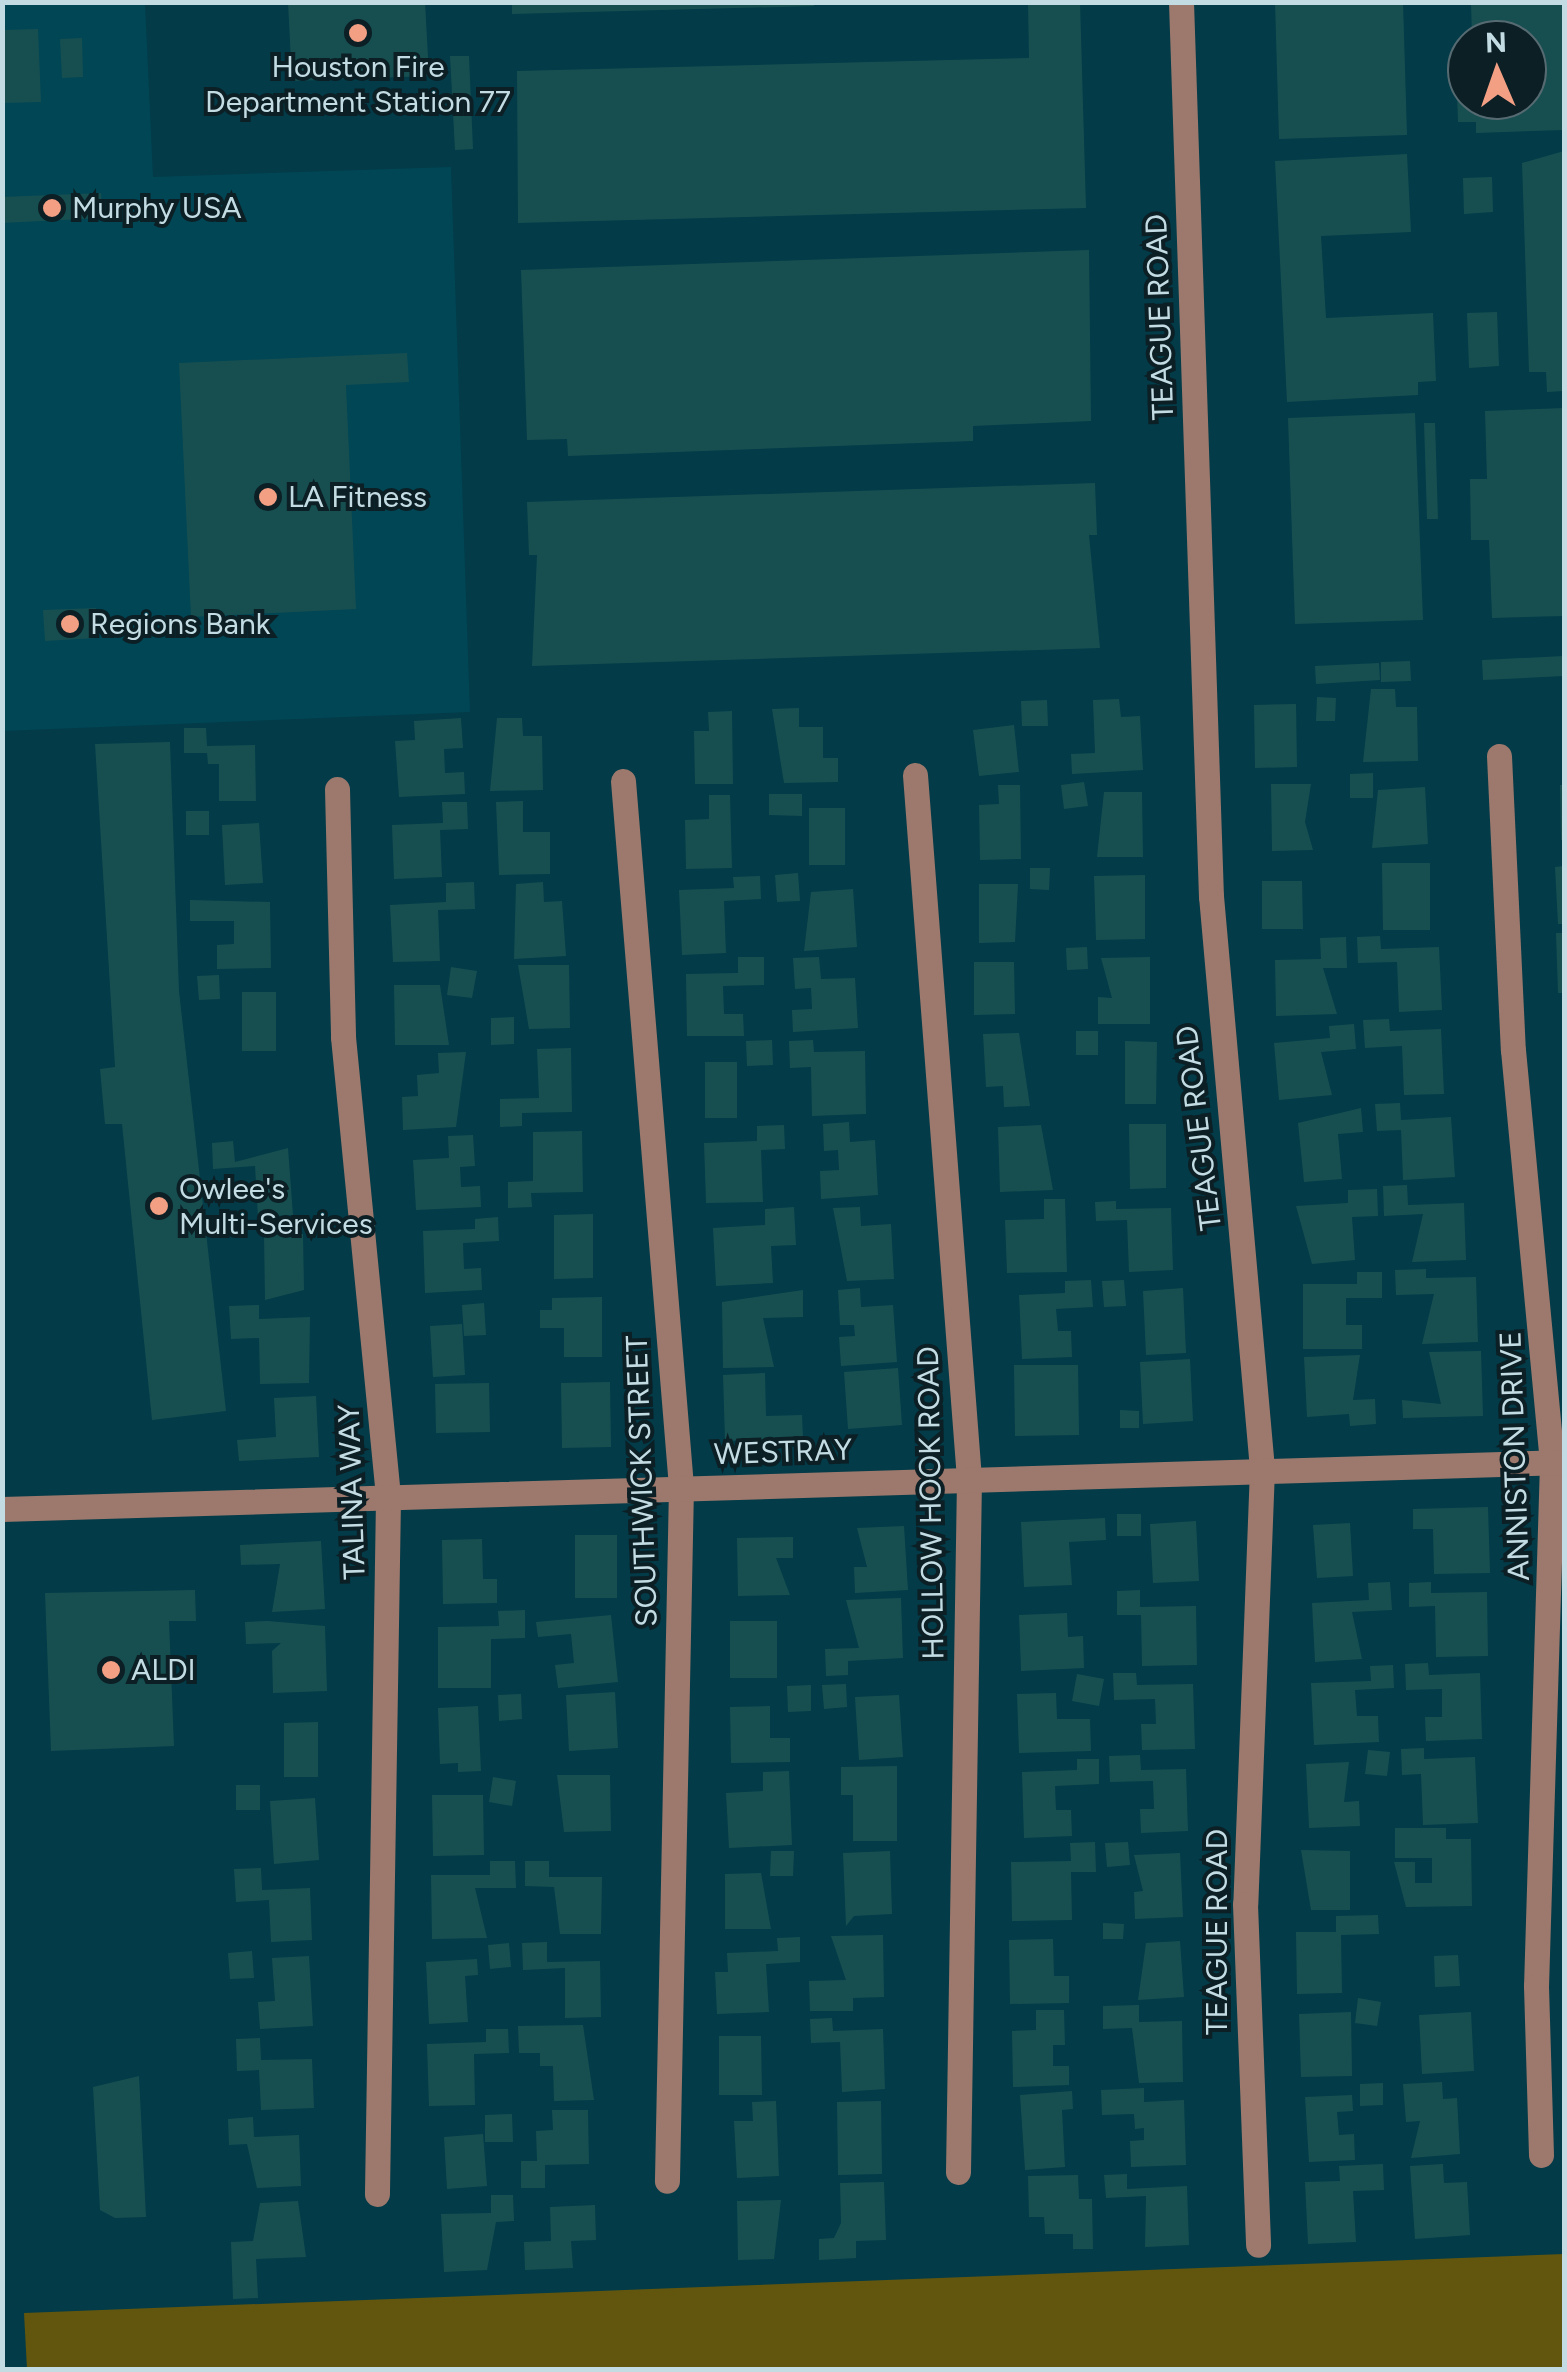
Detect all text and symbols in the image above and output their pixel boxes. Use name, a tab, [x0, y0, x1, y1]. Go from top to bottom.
north arrow	[1447, 20, 1547, 120]
marker: Houston Fire Department Station 77	[347, 22, 369, 44]
text: N	[1485, 25, 1507, 59]
place label: Houston Fire Department Station 77	[205, 49, 511, 120]
place label: Murphy USA	[72, 190, 242, 226]
marker: Murphy USA	[41, 197, 63, 219]
street label: TEAGUE ROAD	[1138, 213, 1182, 421]
place label: LA Fitness	[288, 479, 427, 515]
marker: LA Fitness	[257, 486, 279, 508]
place label: Regions Bank	[90, 606, 270, 642]
marker: Regions Bank	[59, 613, 81, 635]
street label: TEAGUE ROAD	[1169, 1024, 1229, 1232]
place label: Owlee's Multi-Services	[179, 1171, 373, 1242]
marker: Owlee's Multi-Services	[148, 1195, 170, 1217]
street label: ANNISTON DRIVE	[1493, 1331, 1537, 1581]
street label: SOUTHWICK STREET	[619, 1335, 665, 1627]
street label: HOLLOW HOOK ROAD	[910, 1346, 952, 1660]
street label: TALINA WAY	[331, 1404, 373, 1580]
street label: WESTRAY	[713, 1432, 853, 1472]
place label: ALDI	[131, 1652, 196, 1688]
marker: ALDI	[100, 1659, 122, 1681]
street label: TEAGUE ROAD	[1199, 1829, 1235, 2035]

